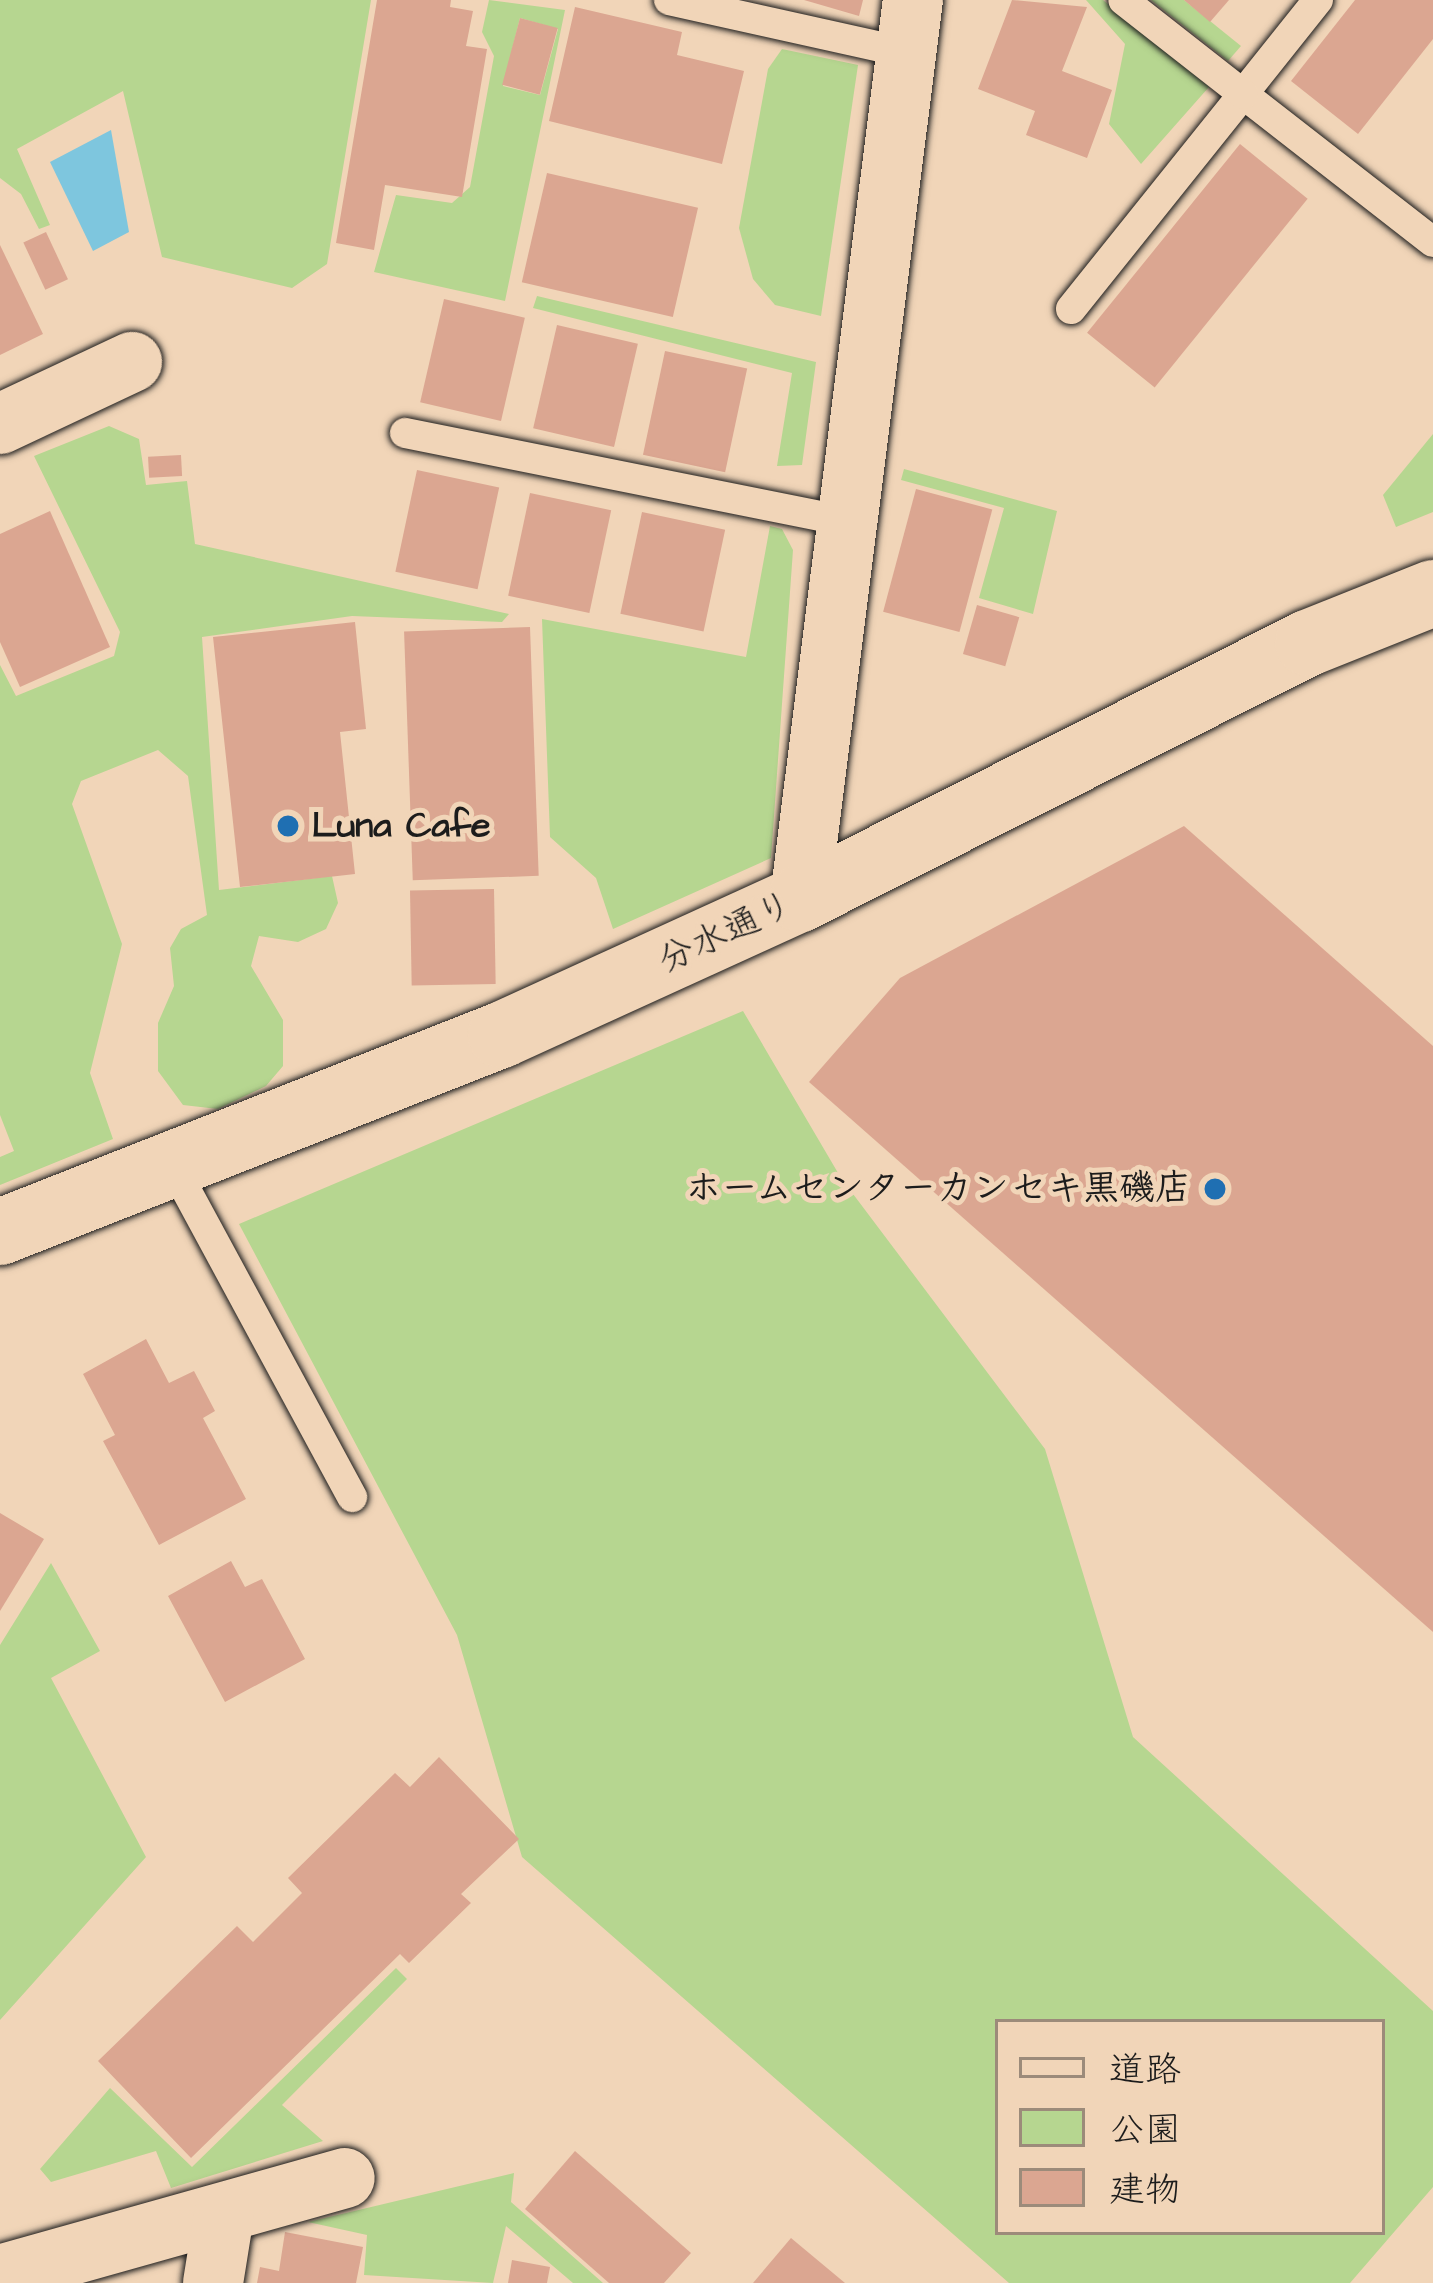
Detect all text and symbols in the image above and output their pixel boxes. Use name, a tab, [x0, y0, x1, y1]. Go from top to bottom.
place label: Luna Cafe	[312, 804, 491, 848]
marker: Luna Cafe	[275, 813, 301, 839]
street label: 分水通り	[652, 883, 800, 983]
place label: ホームセンターカンセキ黒磯店	[687, 1167, 1191, 1211]
marker: ホームセンターカンセキ黒磯店	[1202, 1176, 1228, 1202]
legend	[995, 2019, 1385, 2235]
text: 道路	[1109, 2045, 1181, 2096]
text: 公園	[1109, 2105, 1181, 2156]
text: 建物	[1109, 2165, 1181, 2216]

